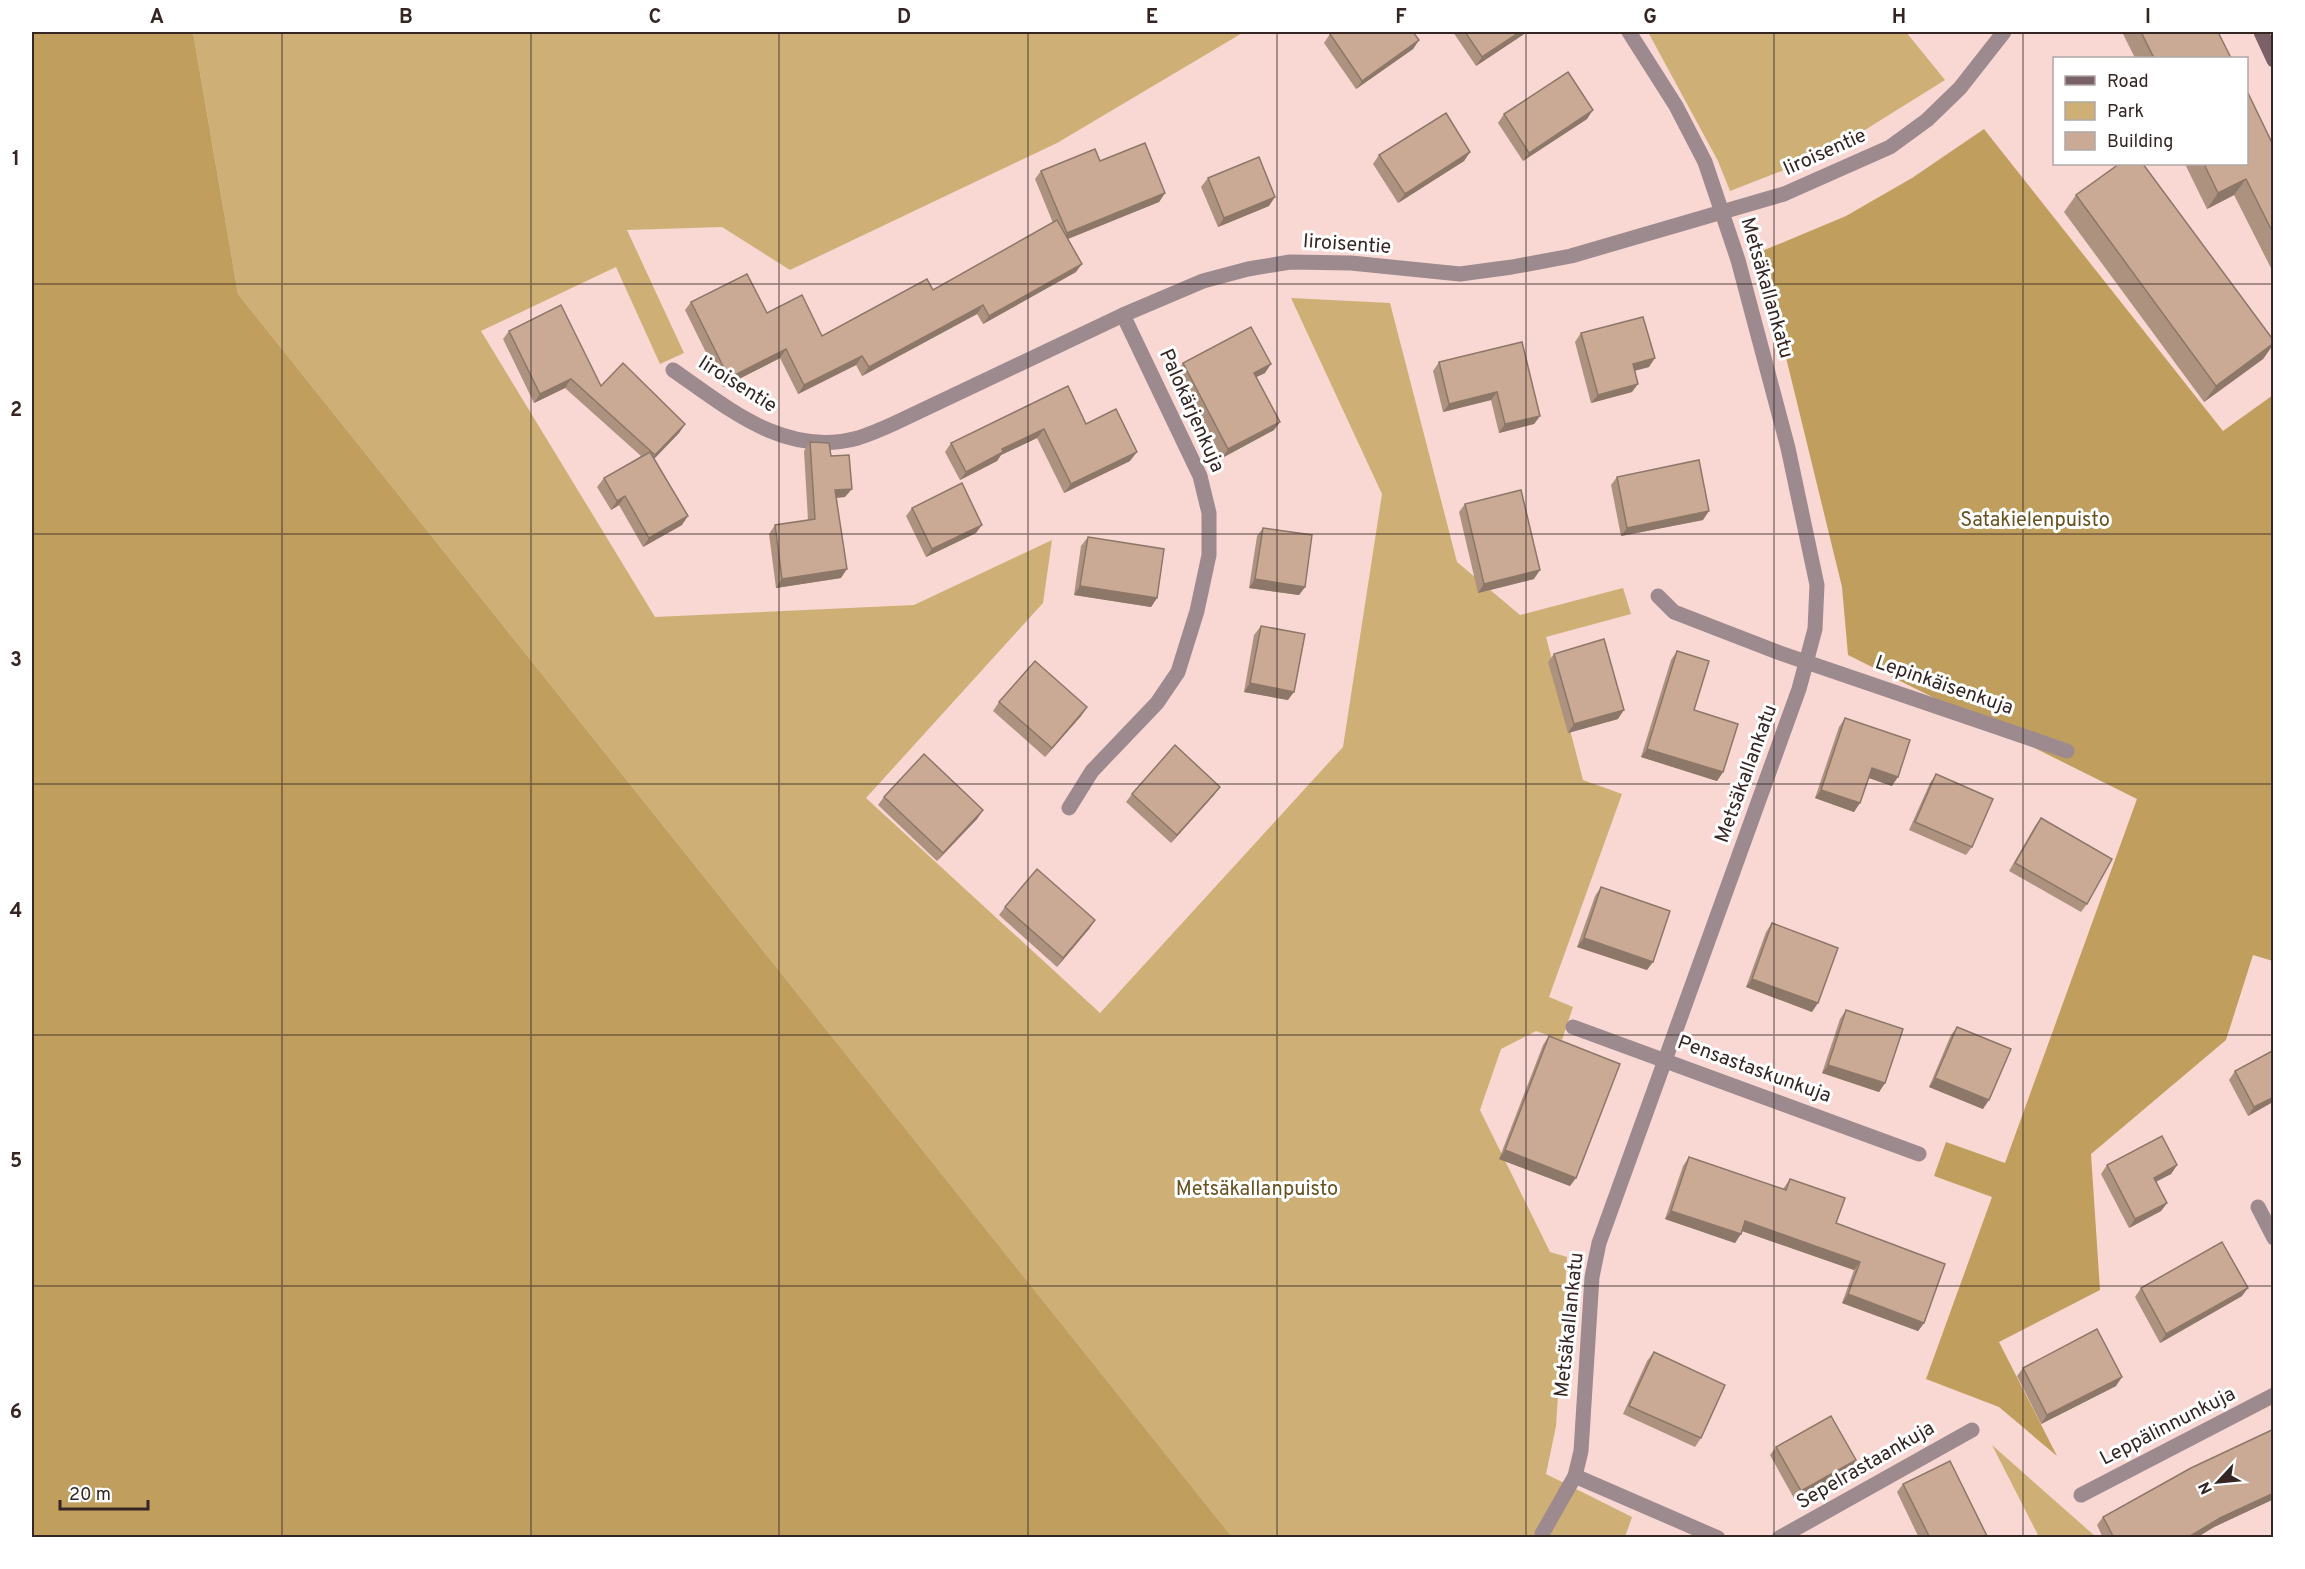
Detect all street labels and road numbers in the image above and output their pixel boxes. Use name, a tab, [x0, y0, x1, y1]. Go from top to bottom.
street label: Iiroisentie	[1779, 123, 1871, 183]
street label: Metsäkallankatu	[1733, 214, 1799, 362]
street label: Iiroisentie	[1302, 229, 1392, 261]
street label: Palokärjenkuja	[1152, 345, 1230, 477]
street label: Iiroisentie	[693, 351, 781, 419]
street label: Lepinkäisenkuja	[1871, 650, 2017, 722]
street label: Metsäkallankatu	[1710, 701, 1784, 847]
street label: Pensastaskunkuja	[1673, 1030, 1835, 1110]
street label: Metsäkallankatu	[1549, 1251, 1591, 1399]
street label: Leppälinnunkuja	[2096, 1382, 2240, 1472]
street label: Sepelrastaankuja	[1792, 1416, 1940, 1516]

